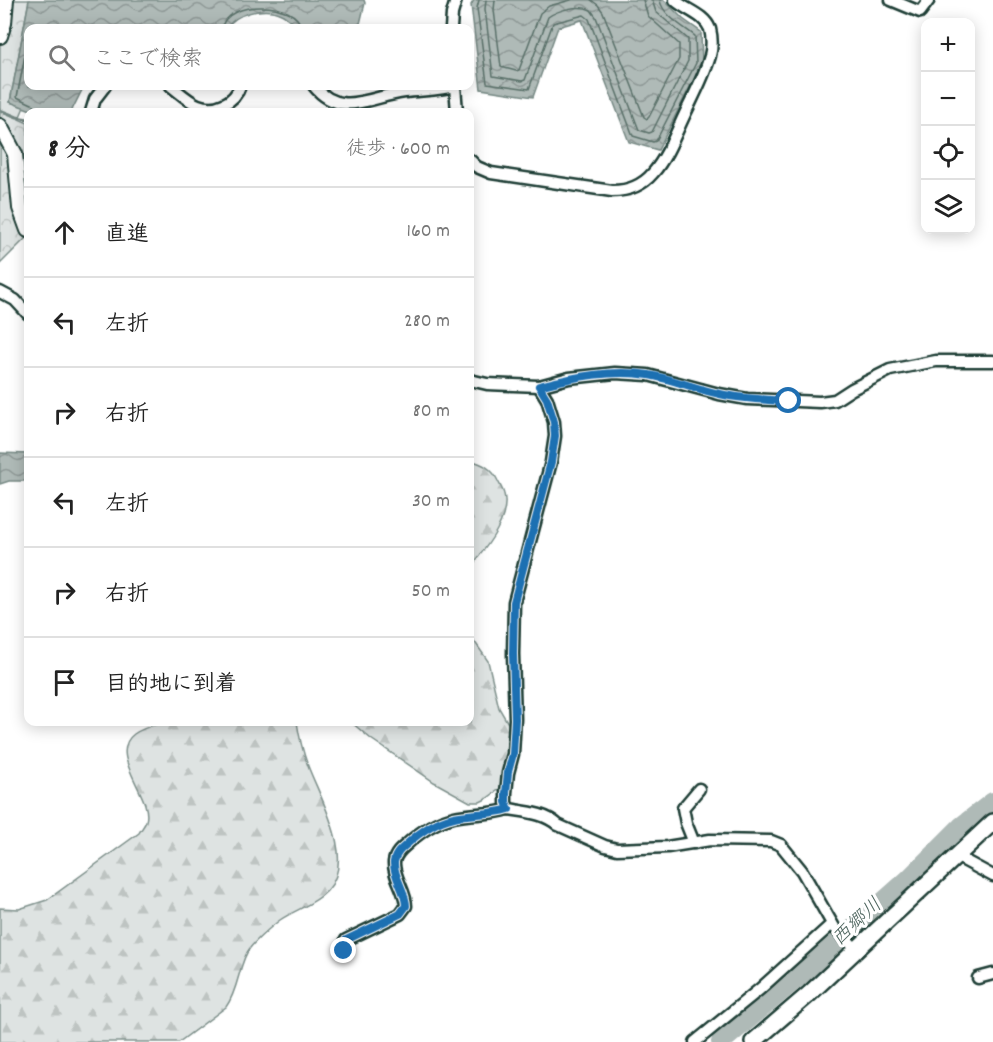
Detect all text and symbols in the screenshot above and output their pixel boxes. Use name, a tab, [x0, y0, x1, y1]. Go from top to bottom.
map controls	[921, 18, 975, 234]
button: +	[921, 18, 975, 72]
search box	[24, 24, 474, 90]
icon: search	[45, 41, 78, 74]
text: ここで検索	[93, 45, 203, 76]
button: −	[921, 72, 975, 126]
button: locate	[921, 126, 975, 180]
text: 8 分	[48, 132, 90, 169]
text: 徒歩 · 600 m	[346, 136, 450, 164]
button: layers	[921, 180, 975, 234]
icon: ahead	[48, 216, 81, 249]
text: 160 m	[407, 218, 450, 246]
text: 直進	[105, 220, 149, 251]
icon: left	[48, 306, 81, 339]
text: 280 m	[404, 308, 450, 336]
text: 左折	[105, 310, 149, 341]
route start	[775, 387, 801, 413]
icon: right	[48, 396, 81, 429]
text: 80 m	[413, 398, 450, 426]
text: 右折	[105, 400, 149, 431]
icon: left	[48, 486, 81, 519]
text: 30 m	[412, 488, 450, 516]
text: 左折	[105, 490, 149, 521]
icon: right	[48, 576, 81, 609]
text: 50 m	[412, 578, 450, 606]
text: 右折	[105, 580, 149, 611]
icon: arrive	[48, 666, 81, 699]
text: 目的地に到着	[105, 670, 237, 701]
water label: 西郷川	[827, 892, 889, 954]
route end	[330, 937, 356, 963]

